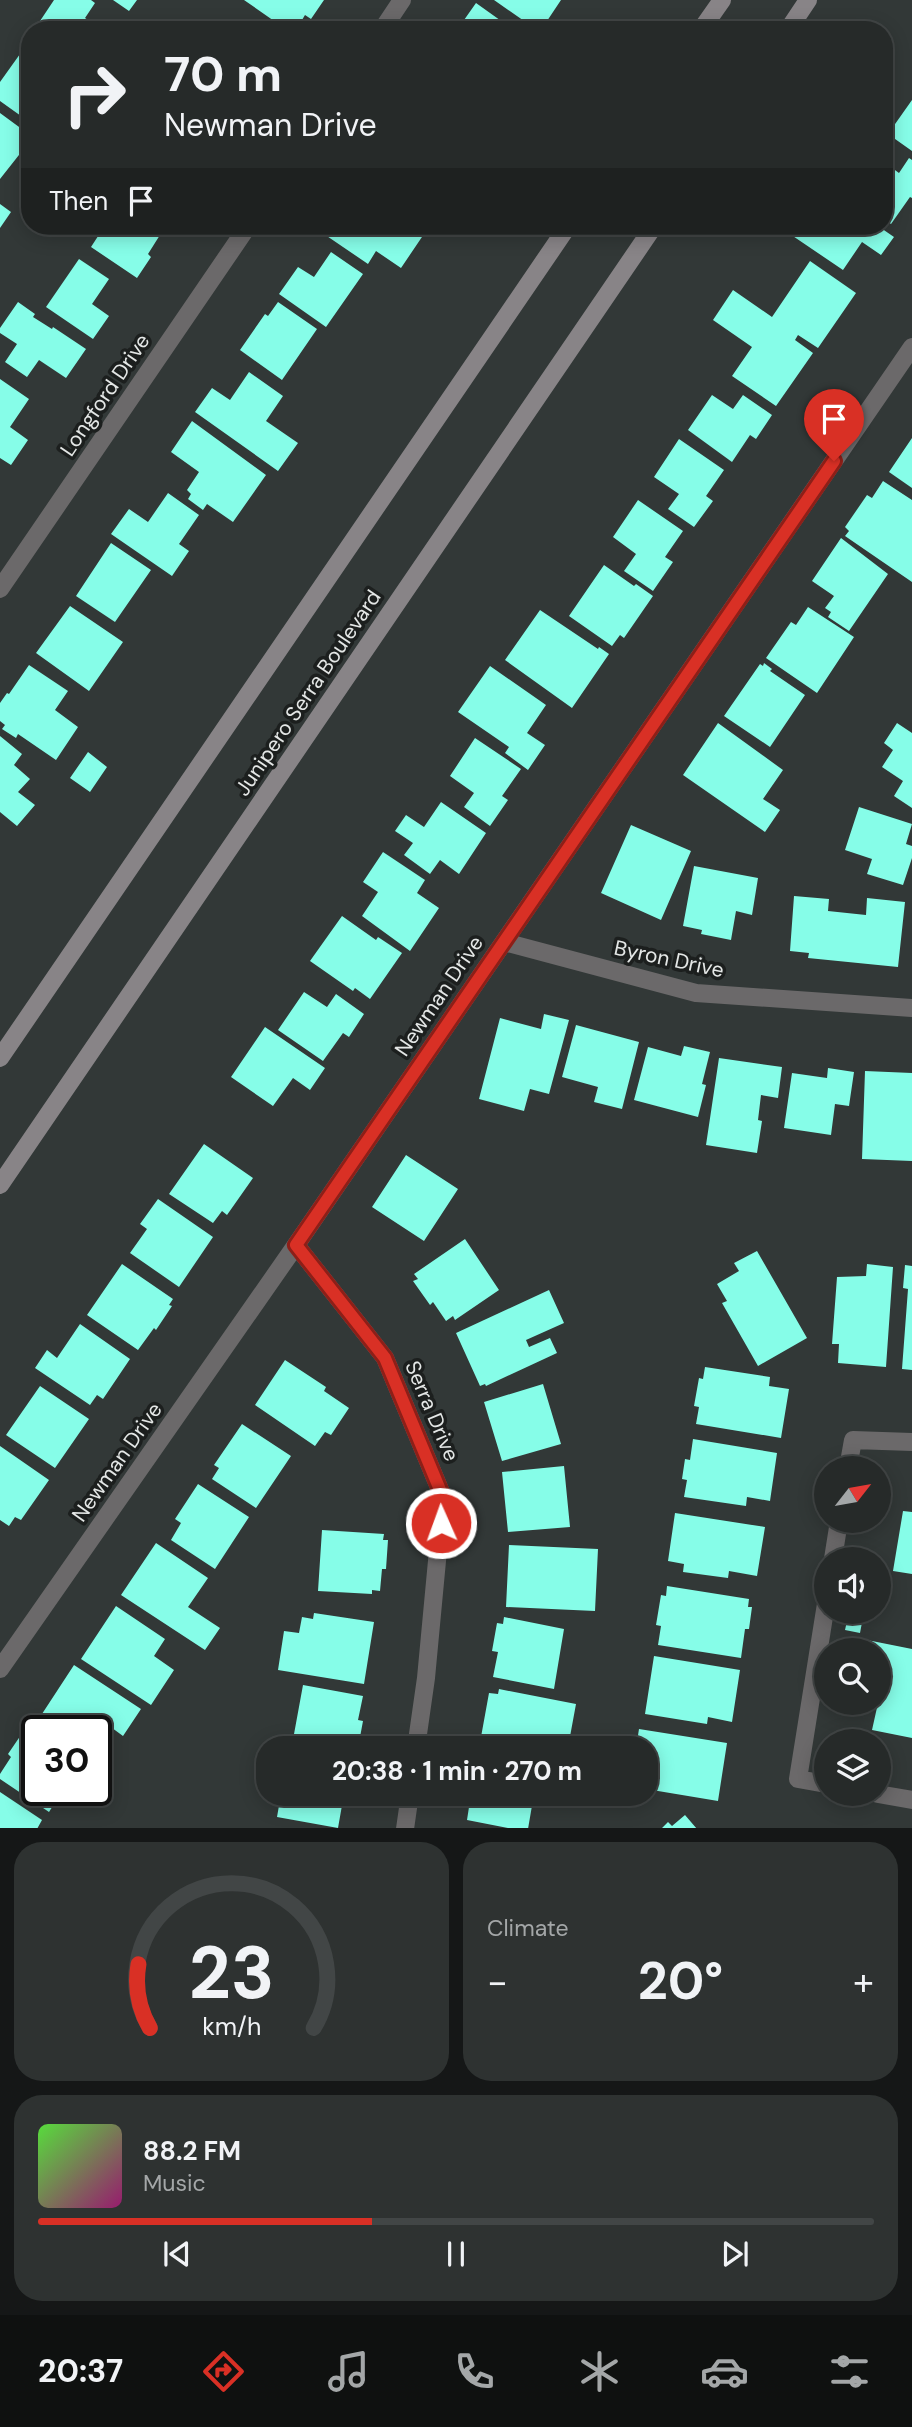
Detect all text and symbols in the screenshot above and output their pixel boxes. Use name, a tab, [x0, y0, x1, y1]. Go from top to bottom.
text: 70 m	[164, 42, 282, 106]
icon: right	[49, 49, 140, 140]
text: Newman Drive	[164, 104, 377, 146]
icon: arrive	[122, 182, 160, 220]
text: Then	[49, 184, 108, 218]
street label: Longford Drive	[54, 328, 156, 462]
pin	[804, 389, 864, 461]
icon: arrive	[815, 400, 853, 438]
street label: Junipero Serra Boulevard	[229, 585, 387, 801]
street label: Newman Drive	[388, 930, 490, 1062]
street label: Byron Drive	[612, 934, 727, 984]
street label: Serra Drive	[398, 1357, 466, 1465]
street label: Newman Drive	[66, 1397, 169, 1527]
north arrow	[814, 1456, 891, 1533]
map controls	[814, 1456, 891, 1806]
position arrow	[404, 1486, 478, 1560]
button: sound	[814, 1547, 891, 1624]
button: search	[814, 1638, 891, 1715]
speed limit sign: 30	[21, 1715, 112, 1806]
button: layers	[814, 1729, 891, 1806]
text: 20:38 · 1 min · 270 m	[332, 1754, 582, 1788]
text: Climate	[487, 1913, 569, 1943]
text: 23	[189, 1926, 274, 2021]
text: 20°	[638, 1947, 723, 2015]
text: −	[487, 1957, 508, 2007]
text: +	[853, 1957, 874, 2007]
text: km/h	[202, 2009, 261, 2042]
text: 88.2 FM	[143, 2134, 241, 2168]
text: Music	[143, 2168, 206, 2198]
icon: previous	[158, 2235, 196, 2273]
icon: pause	[437, 2235, 475, 2273]
icon: next	[716, 2235, 754, 2273]
icon: directions	[199, 2347, 248, 2396]
icon: music	[324, 2347, 373, 2396]
icon: phone	[450, 2347, 499, 2396]
icon: climate	[575, 2347, 624, 2396]
icon: car	[700, 2347, 749, 2396]
icon: filters	[825, 2347, 874, 2396]
text: 20:37	[38, 2350, 123, 2392]

